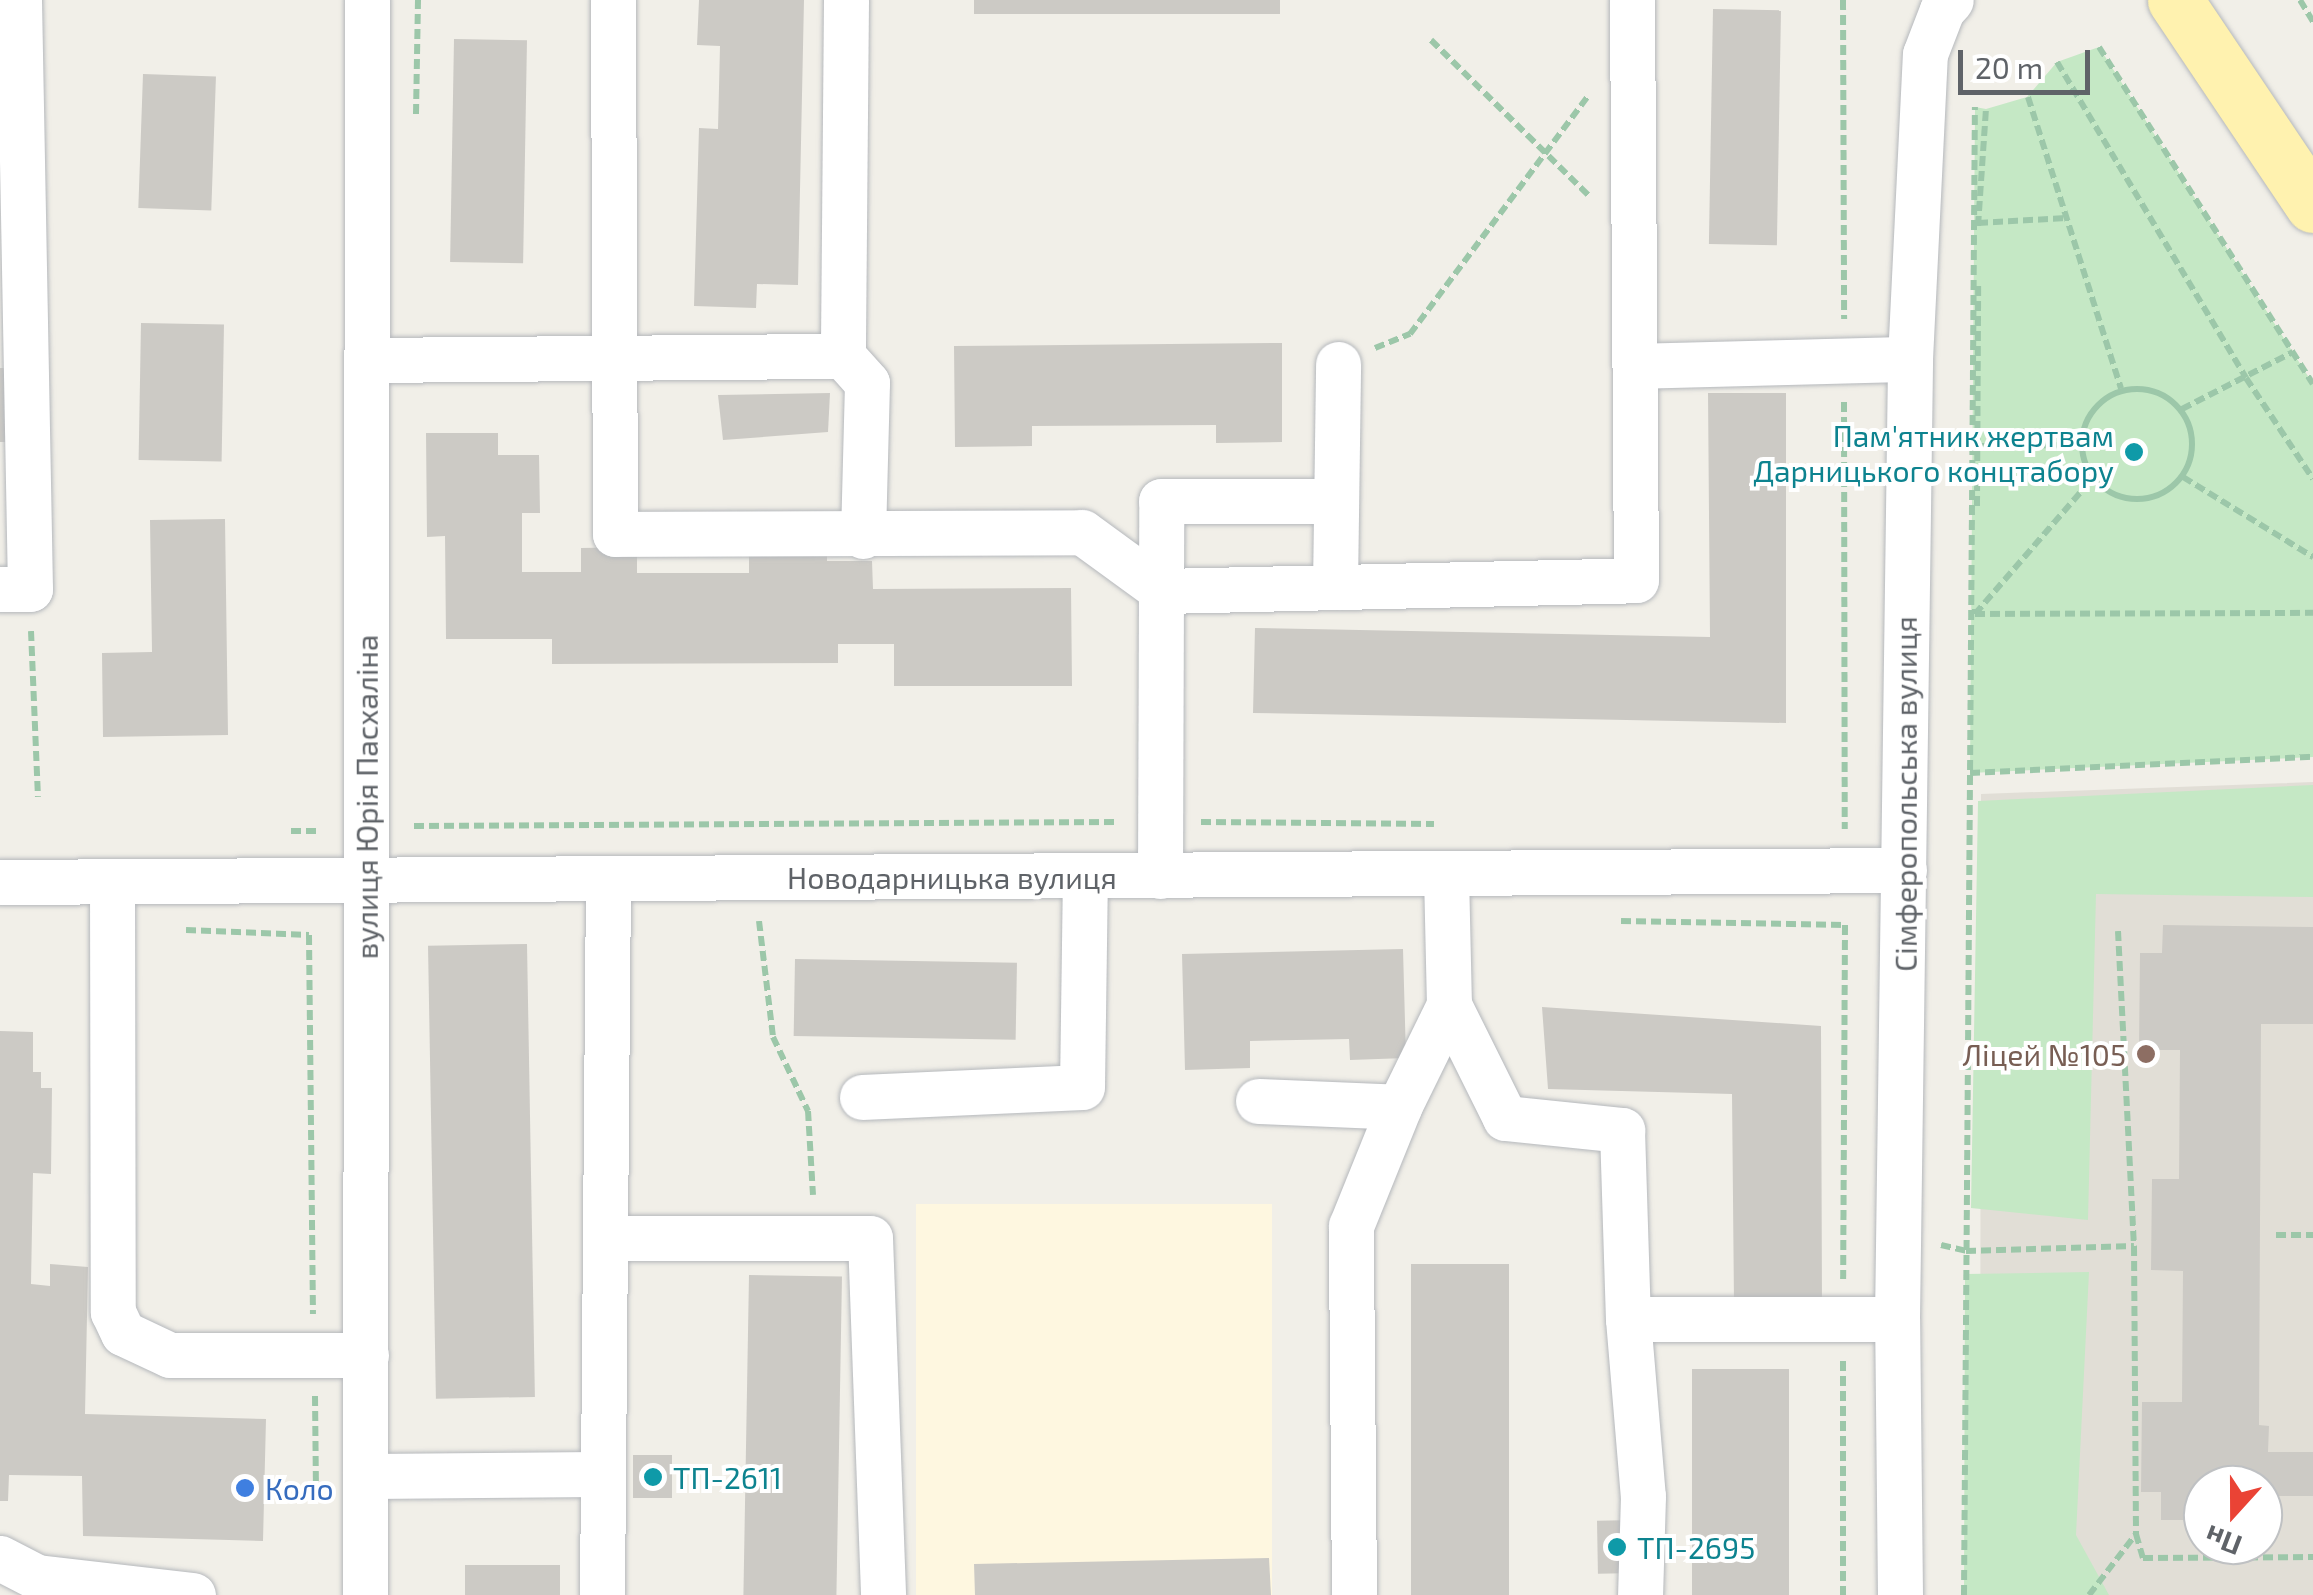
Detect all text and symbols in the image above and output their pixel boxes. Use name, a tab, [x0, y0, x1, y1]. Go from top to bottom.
scale bar	[1963, 30, 2096, 92]
text: 20 m	[1975, 49, 2043, 85]
place label: Пам'ятник жертвам Дарницького концтабору	[1753, 417, 2114, 488]
marker: Пам'ятник жертвам Дарницького концтабору	[2123, 441, 2145, 463]
street label: Сімферопольська вулиця	[1887, 616, 1923, 972]
street label: вулиця Юрія Пасхаліна	[348, 635, 384, 959]
street label: Новодарницька вулиця	[787, 859, 1117, 895]
place label: Ліцей №105	[1963, 1036, 2126, 1072]
marker: Ліцей №105	[2135, 1043, 2157, 1065]
place label: ТП-2611	[673, 1459, 782, 1495]
north arrow	[2183, 1465, 2283, 1565]
marker: ТП-2611	[642, 1466, 664, 1488]
place label: Коло	[265, 1470, 334, 1506]
marker: Коло	[234, 1477, 256, 1499]
text: Пн	[2200, 1519, 2246, 1564]
place label: ТП-2695	[1637, 1529, 1755, 1565]
marker: ТП-2695	[1606, 1536, 1628, 1558]

